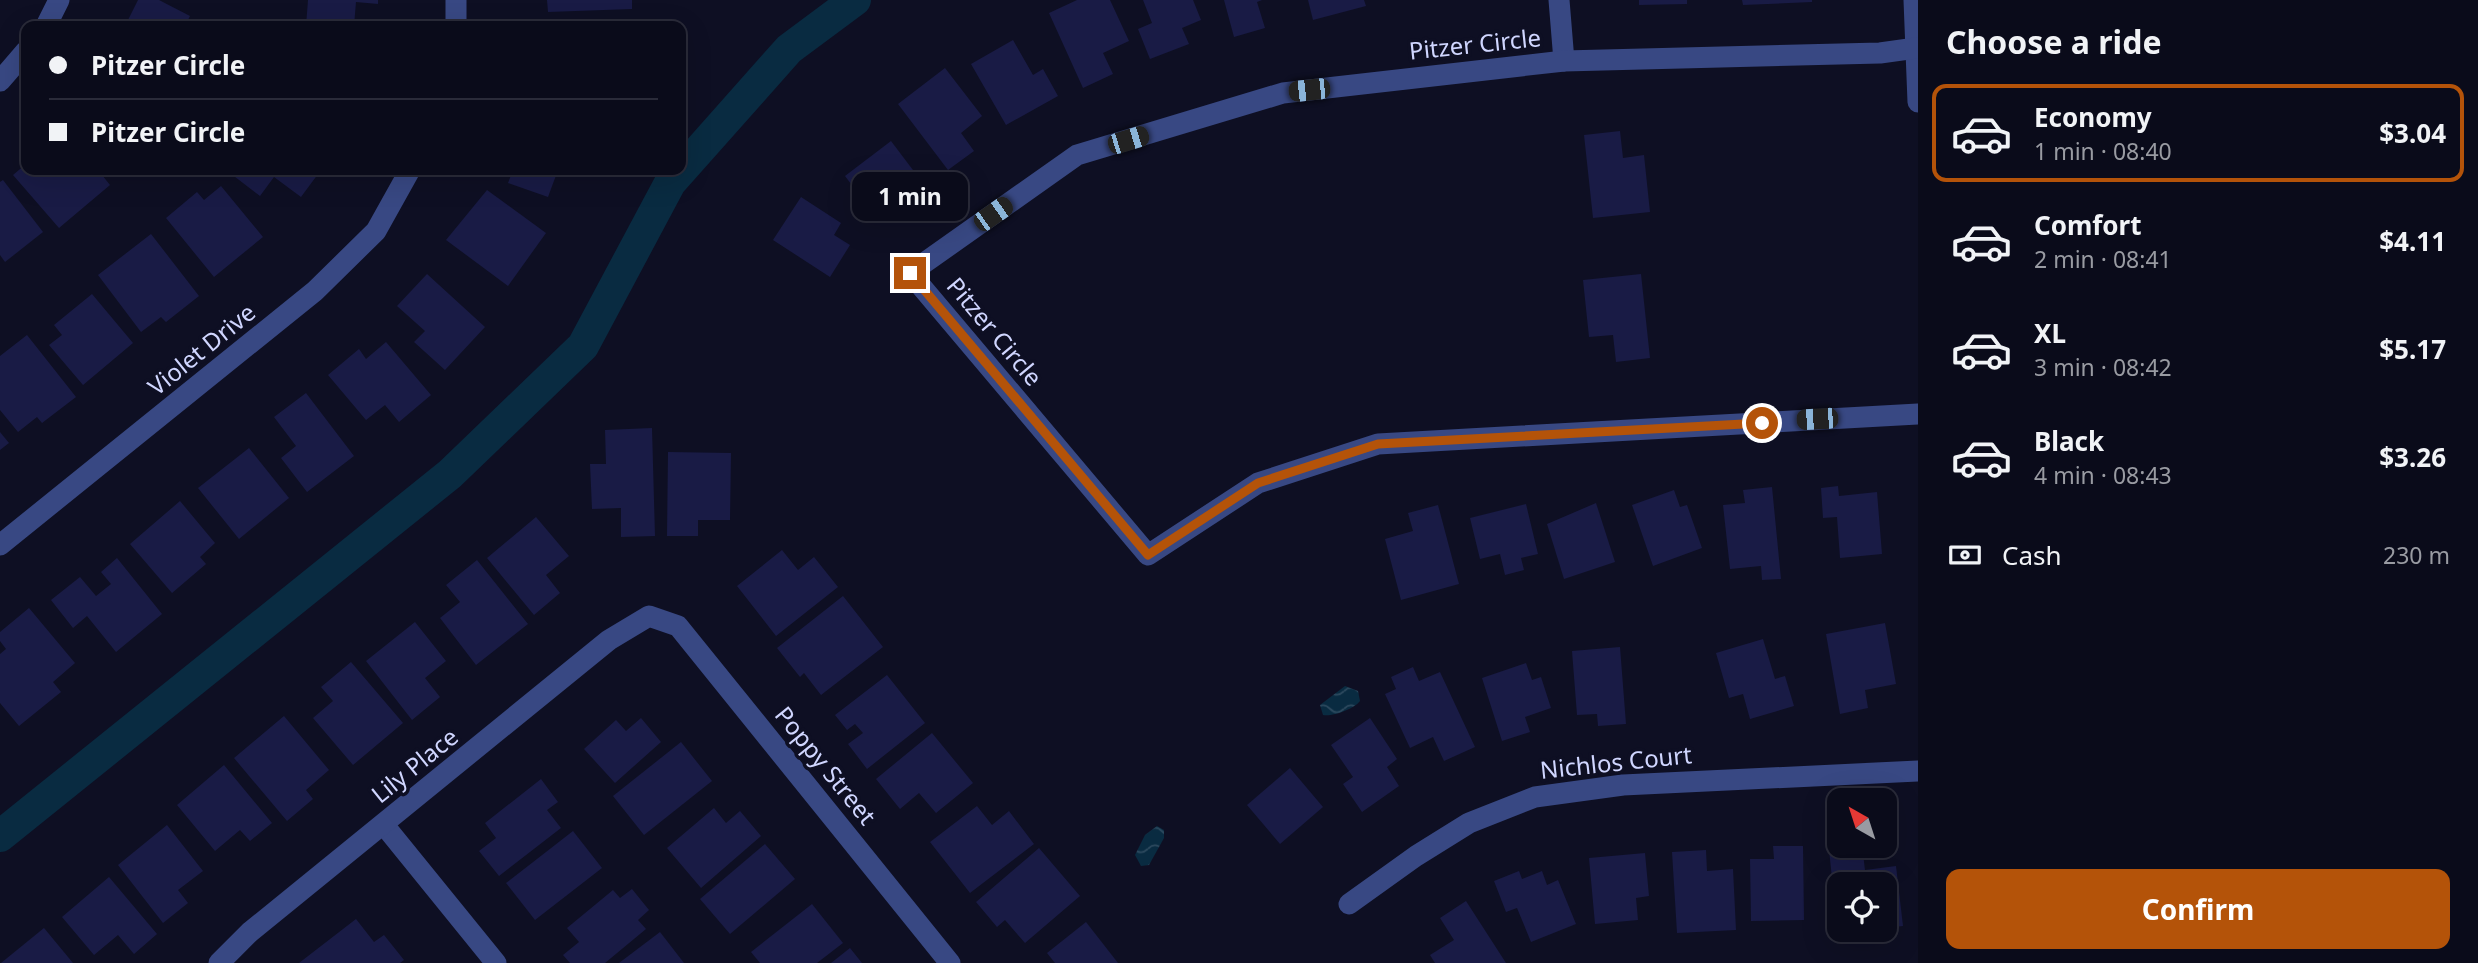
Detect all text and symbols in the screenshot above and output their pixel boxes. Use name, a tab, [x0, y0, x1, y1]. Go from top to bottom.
street label: Pitzer Circle	[1407, 20, 1542, 67]
text: Choose a ride	[1946, 20, 2162, 63]
text: Pitzer Circle	[91, 47, 245, 83]
car	[1288, 77, 1331, 103]
text: Economy	[2034, 99, 2152, 135]
icon: car	[1950, 102, 2013, 165]
text: Pitzer Circle	[91, 114, 245, 150]
text: $3.04	[2379, 115, 2446, 151]
car	[1105, 124, 1152, 156]
text: 1 min · 08:40	[2034, 135, 2172, 167]
callout: 1 min	[852, 172, 968, 220]
text: 1 min	[878, 180, 942, 212]
car	[970, 193, 1017, 235]
text: Comfort	[2034, 207, 2142, 243]
icon: car	[1950, 210, 2013, 273]
text: $4.11	[2379, 223, 2446, 259]
text: 2 min · 08:41	[2034, 243, 2172, 275]
route end	[894, 257, 926, 289]
street label: Pitzer Circle	[940, 270, 1050, 392]
street label: Violet Drive	[141, 295, 262, 402]
text: XL	[2034, 315, 2066, 351]
icon: car	[1950, 318, 2013, 381]
text: $5.17	[2379, 331, 2446, 367]
text: 3 min · 08:42	[2034, 351, 2172, 383]
route start	[1746, 407, 1778, 439]
car	[1796, 407, 1839, 431]
text: Black	[2034, 423, 2104, 459]
icon: car	[1950, 426, 2013, 489]
text: $3.26	[2379, 439, 2446, 475]
text: 4 min · 08:43	[2034, 459, 2172, 491]
icon: cash	[1946, 536, 1984, 574]
text: Cash	[2002, 537, 2062, 573]
text: 230 m	[2383, 539, 2450, 571]
street label: Poppy Street	[768, 699, 884, 831]
street label: Lily Place	[364, 720, 464, 810]
street label: Nichlos Court	[1538, 737, 1694, 786]
north arrow	[1827, 788, 1897, 858]
map controls	[1827, 788, 1897, 942]
button: Confirm	[1946, 869, 2450, 949]
button: locate	[1827, 872, 1897, 942]

